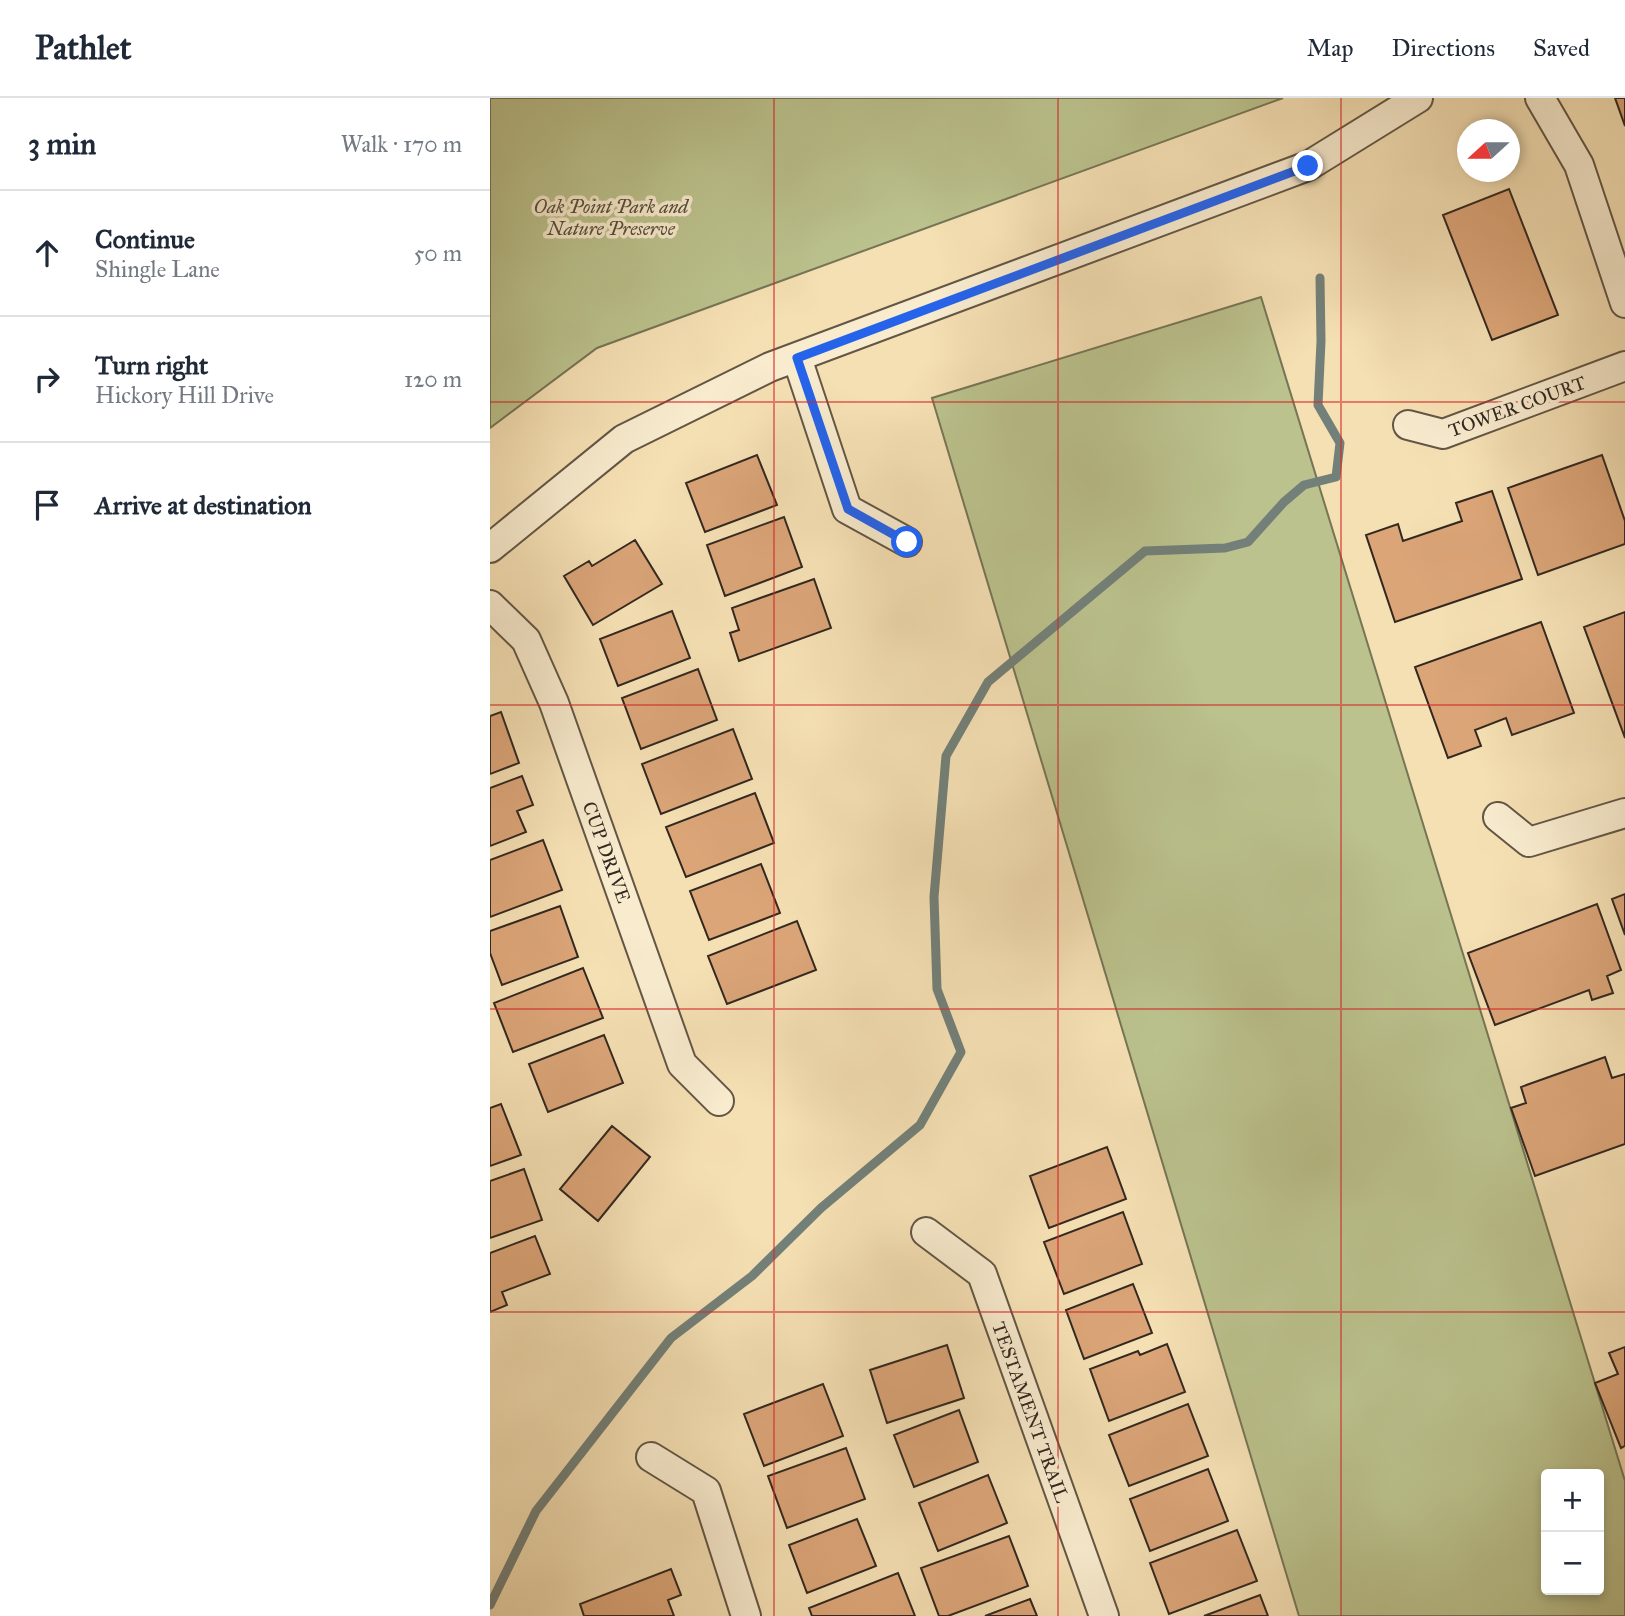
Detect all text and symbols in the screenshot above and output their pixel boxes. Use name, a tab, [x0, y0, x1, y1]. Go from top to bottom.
text: Pathlet	[35, 28, 132, 68]
text: Map	[1307, 33, 1354, 63]
text: Directions	[1392, 33, 1495, 63]
text: Saved	[1533, 33, 1590, 63]
north arrow	[1457, 119, 1520, 182]
text: 3 min	[28, 126, 96, 162]
text: Walk · 170 m	[341, 130, 462, 158]
route end	[1292, 150, 1323, 181]
park label: Oak Point Park and Nature Preserve	[534, 195, 689, 240]
text: Continue	[95, 223, 195, 255]
icon: ahead	[28, 234, 66, 272]
text: 50 m	[414, 239, 462, 267]
text: Shingle Lane	[95, 255, 220, 283]
text: Turn right	[95, 349, 208, 381]
icon: right	[28, 360, 66, 398]
text: 120 m	[404, 365, 462, 393]
street label: TOWER COURT	[1445, 371, 1589, 442]
text: Hickory Hill Drive	[95, 381, 274, 409]
icon: arrive	[28, 486, 66, 524]
text: Arrive at destination	[95, 489, 312, 521]
route start	[891, 526, 922, 557]
street label: CUP DRIVE	[578, 798, 636, 906]
street label: TESTAMENT TRAIL	[987, 1319, 1074, 1506]
map controls	[1541, 1469, 1604, 1595]
button: +	[1541, 1469, 1604, 1532]
button: −	[1541, 1532, 1604, 1595]

